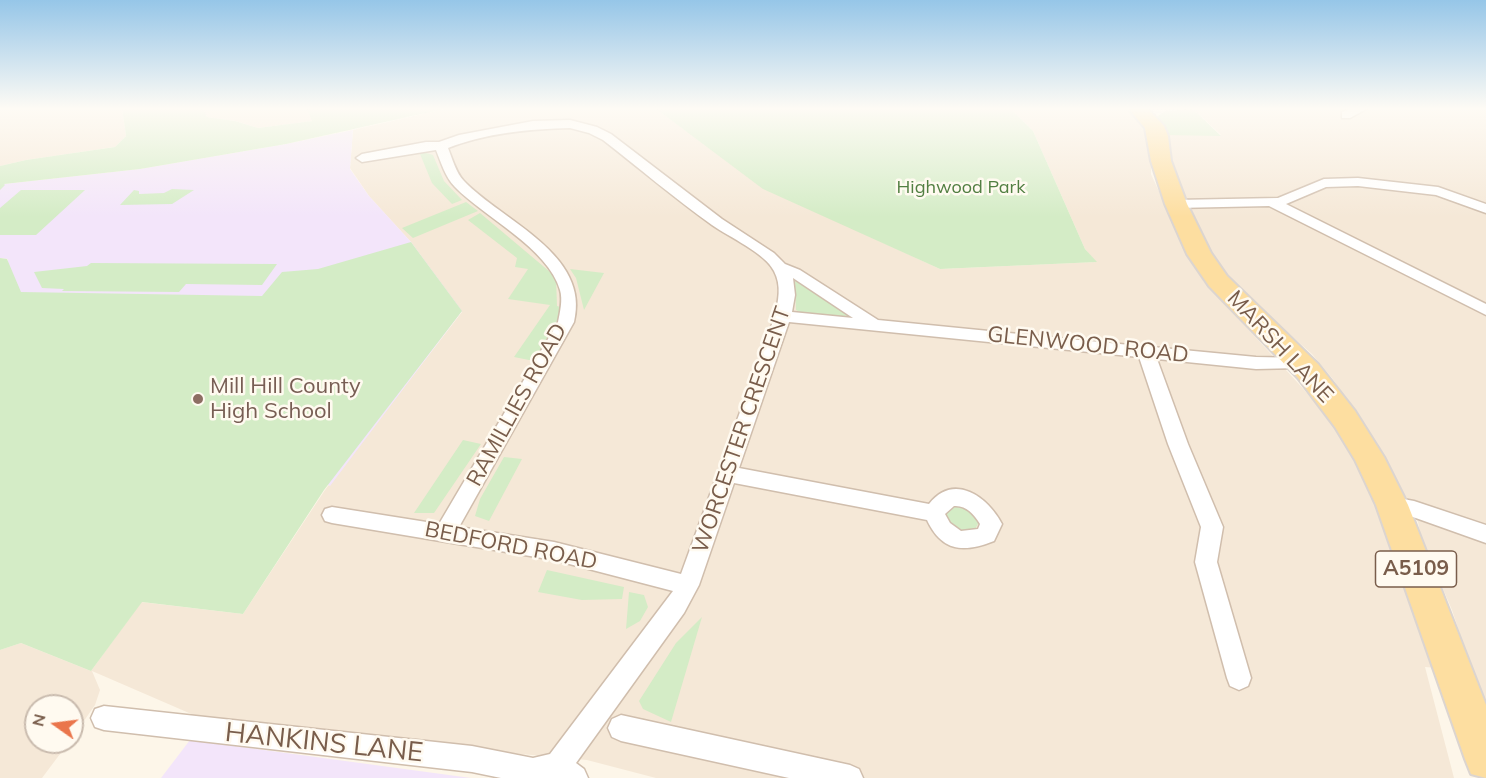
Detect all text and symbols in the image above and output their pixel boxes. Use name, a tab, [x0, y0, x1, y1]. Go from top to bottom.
park label: Highwood Park	[897, 177, 1025, 199]
street label: MARSH LANE	[1221, 285, 1339, 409]
street label: WORCESTER CRESCENT	[687, 303, 797, 557]
street label: RAMILLIES ROAD	[461, 319, 573, 491]
street label: GLENWOOD ROAD	[986, 321, 1190, 369]
place label: Mill Hill County High School	[210, 373, 361, 424]
marker: Mill Hill County High School	[191, 392, 205, 406]
street label: BEDFORD ROAD	[423, 516, 599, 576]
road number: A5109	[1376, 551, 1456, 587]
north arrow	[24, 694, 84, 754]
text: N	[27, 712, 50, 728]
street label: HANKINS LANE	[223, 716, 425, 770]

